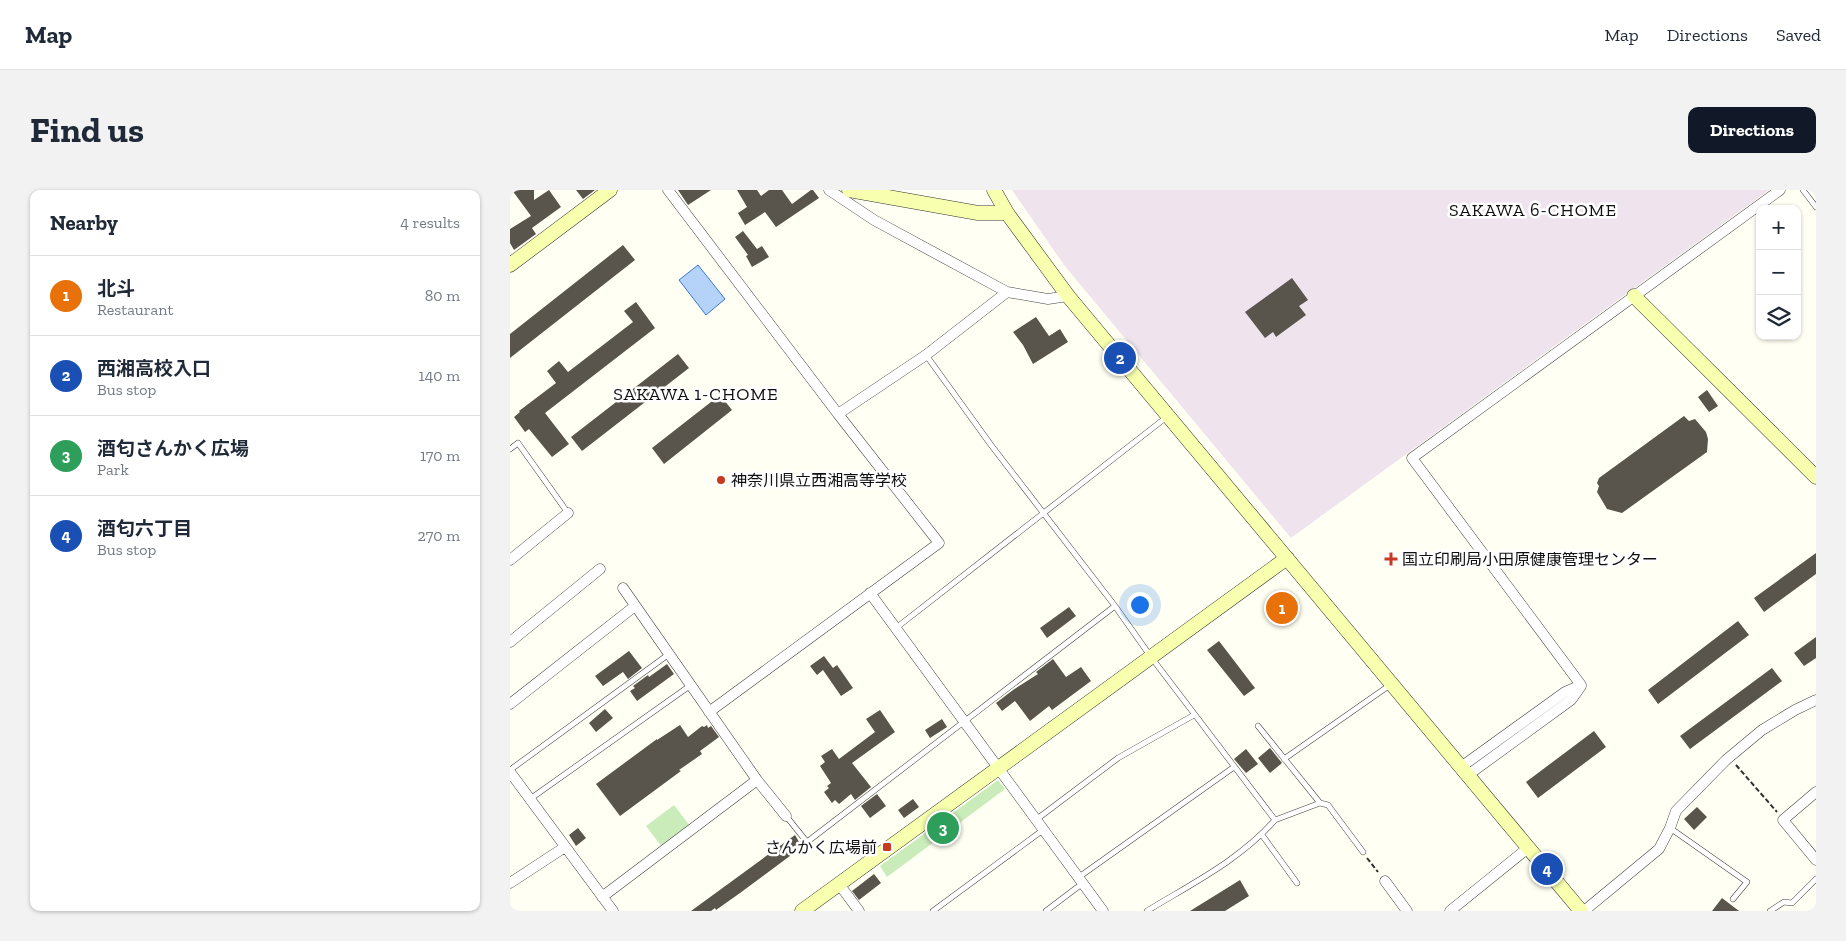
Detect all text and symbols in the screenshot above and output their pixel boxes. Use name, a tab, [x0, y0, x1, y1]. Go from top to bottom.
text: Map	[25, 20, 72, 49]
text: Map	[1604, 24, 1639, 46]
text: Directions	[1667, 24, 1748, 46]
text: Saved	[1776, 24, 1821, 46]
button: Directions	[1688, 107, 1816, 153]
text: Find us	[30, 109, 144, 151]
district label: SAKAWA 6-CHOME	[1449, 199, 1617, 221]
map controls	[1756, 205, 1801, 340]
button: +	[1756, 205, 1801, 250]
text: Nearby	[50, 210, 118, 235]
text: 4 results	[400, 213, 460, 232]
button: −	[1756, 250, 1801, 295]
text: 北斗	[97, 277, 135, 300]
text: 1	[63, 286, 69, 305]
text: 80 m	[425, 286, 460, 305]
button: layers	[1756, 295, 1801, 340]
text: Restaurant	[97, 300, 173, 319]
pin: 2	[1104, 339, 1136, 377]
text: 西湘高校入口	[97, 357, 211, 380]
text: 2	[62, 366, 70, 385]
text: 140 m	[419, 366, 460, 385]
text: Bus stop	[97, 380, 156, 399]
district label: SAKAWA 1-CHOME	[613, 383, 779, 405]
text: 酒匂さんかく広場	[97, 437, 249, 460]
text: 3	[62, 446, 70, 465]
text: 170 m	[420, 446, 460, 465]
text: Park	[97, 460, 129, 479]
place label: 神奈川県立西湘高等学校	[731, 471, 907, 490]
marker: 神奈川県立西湘高等学校	[715, 474, 727, 486]
text: 酒匂六丁目	[97, 517, 192, 540]
text: 4	[61, 526, 71, 545]
text: 270 m	[418, 526, 460, 545]
text: Bus stop	[97, 540, 156, 559]
place label: 国立印刷局小田原健康管理センター	[1402, 550, 1658, 569]
marker: 国立印刷局小田原健康管理センター	[1384, 552, 1398, 566]
pin: 1	[1266, 589, 1298, 627]
your location	[1127, 592, 1153, 618]
pin: 3	[927, 809, 959, 847]
place label: さんかく広場前	[765, 838, 877, 857]
marker: さんかく広場前	[881, 841, 893, 853]
pin: 4	[1531, 850, 1563, 888]

